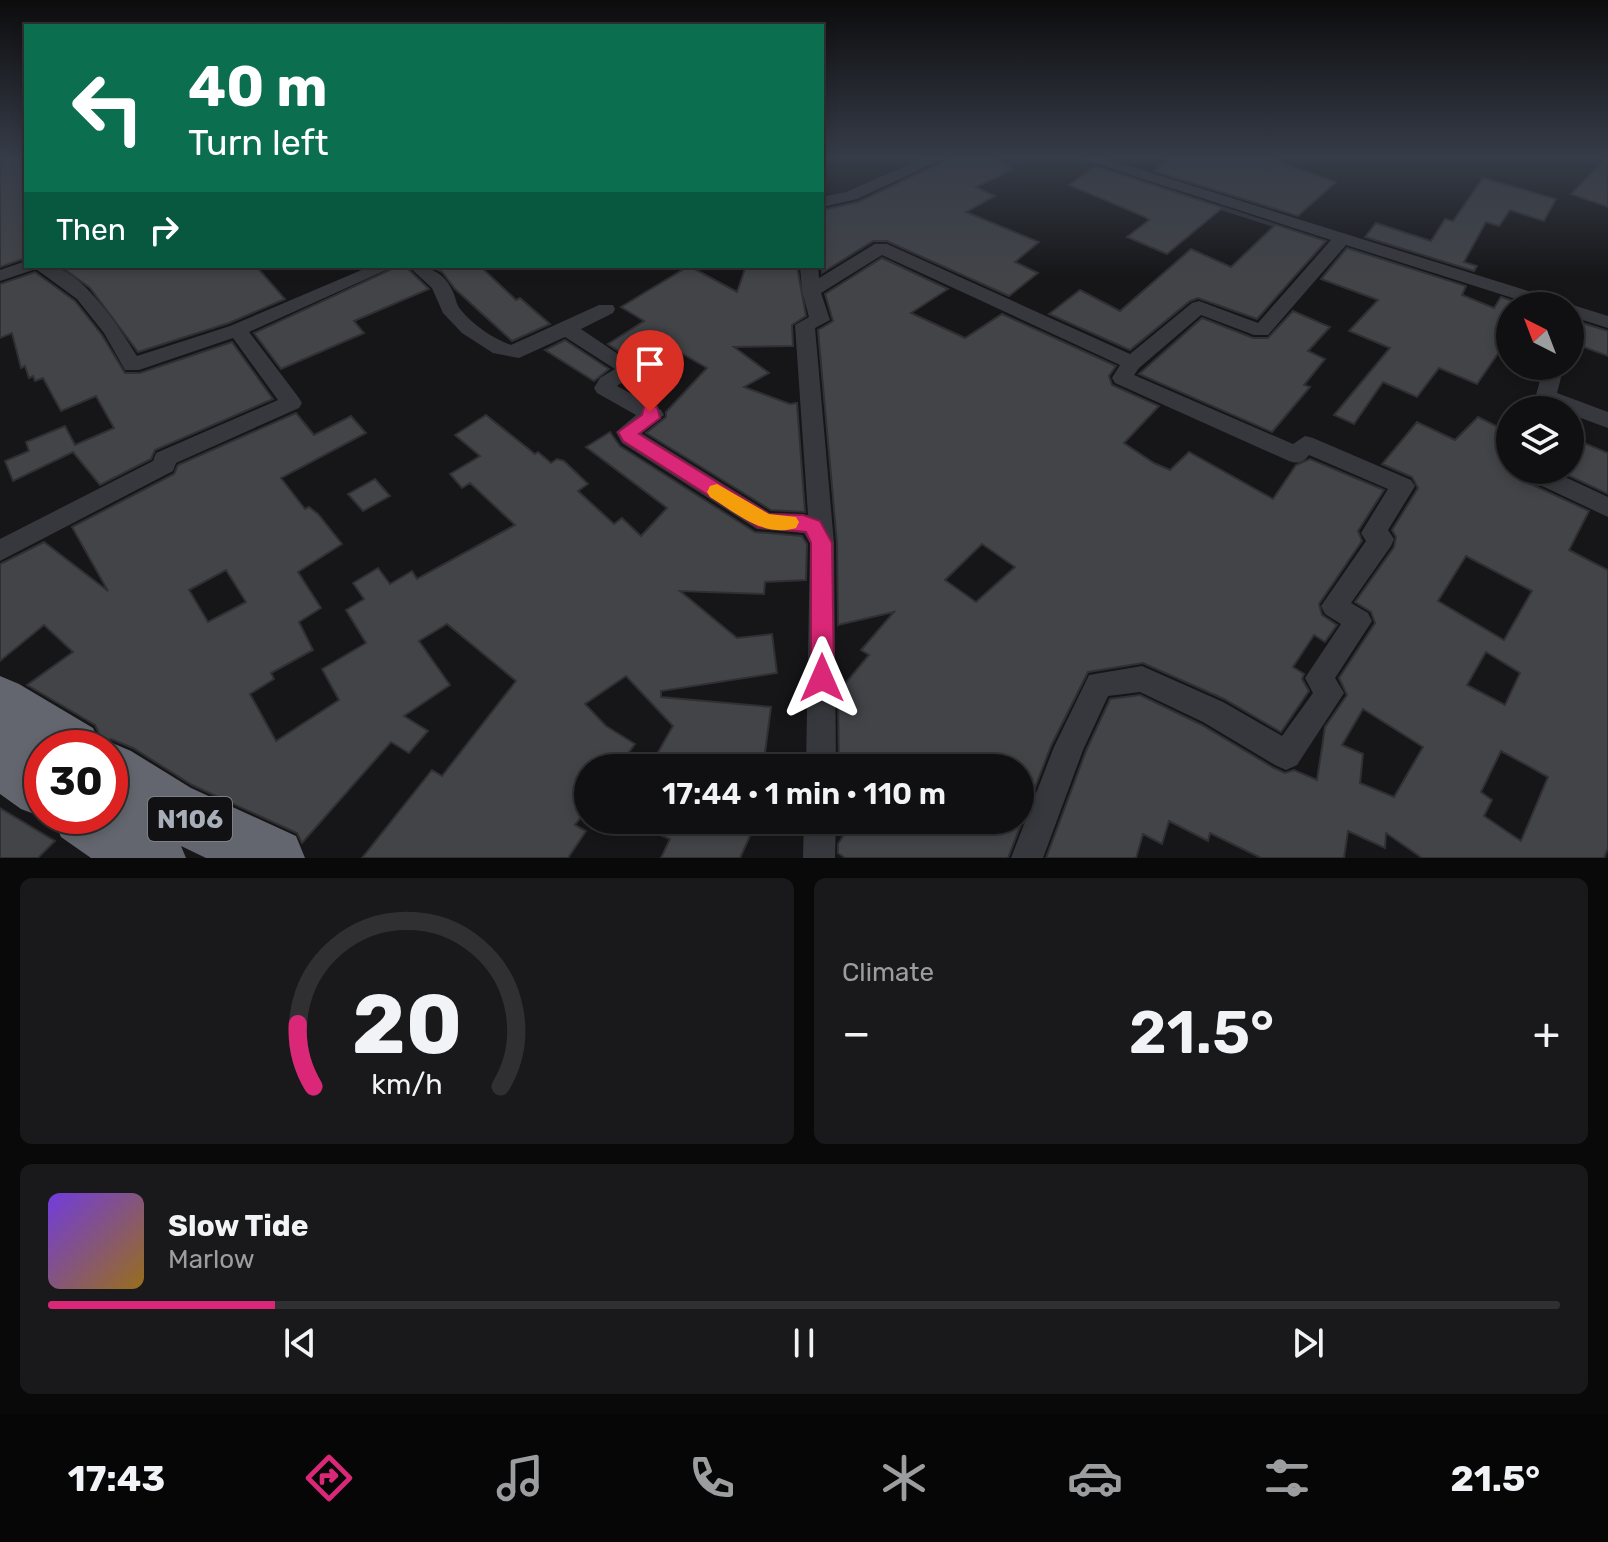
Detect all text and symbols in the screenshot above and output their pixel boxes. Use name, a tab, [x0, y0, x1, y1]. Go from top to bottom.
text: 40 m	[188, 54, 328, 120]
icon: left	[56, 56, 160, 160]
text: Turn left	[188, 121, 329, 164]
icon: right	[142, 208, 186, 252]
text: Then	[56, 212, 126, 248]
north arrow	[1496, 292, 1584, 380]
map controls	[1496, 292, 1584, 484]
pin	[616, 330, 684, 412]
icon: arrive	[628, 342, 672, 386]
button: layers	[1496, 396, 1584, 484]
position arrow	[780, 636, 864, 720]
speed limit sign: 30	[24, 730, 128, 834]
text: 17:44 · 1 min · 110 m	[662, 776, 946, 812]
road number: N106	[148, 797, 232, 841]
text: Climate	[842, 957, 934, 988]
text: 20	[352, 975, 462, 1074]
text: 21.5°	[1129, 997, 1274, 1068]
text: −	[842, 1007, 871, 1059]
text: +	[1533, 1007, 1560, 1059]
text: km/h	[371, 1067, 443, 1101]
text: Slow Tide	[168, 1208, 308, 1244]
text: Marlow	[168, 1244, 255, 1275]
icon: previous	[278, 1321, 322, 1365]
icon: pause	[782, 1321, 826, 1365]
icon: next	[1286, 1321, 1330, 1365]
icon: directions	[301, 1450, 357, 1506]
icon: music	[492, 1450, 548, 1506]
icon: phone	[684, 1450, 740, 1506]
icon: climate	[876, 1450, 932, 1506]
icon: car	[1067, 1450, 1123, 1506]
icon: filters	[1259, 1450, 1315, 1506]
text: 17:43	[68, 1457, 165, 1500]
text: 21.5°	[1451, 1457, 1540, 1500]

